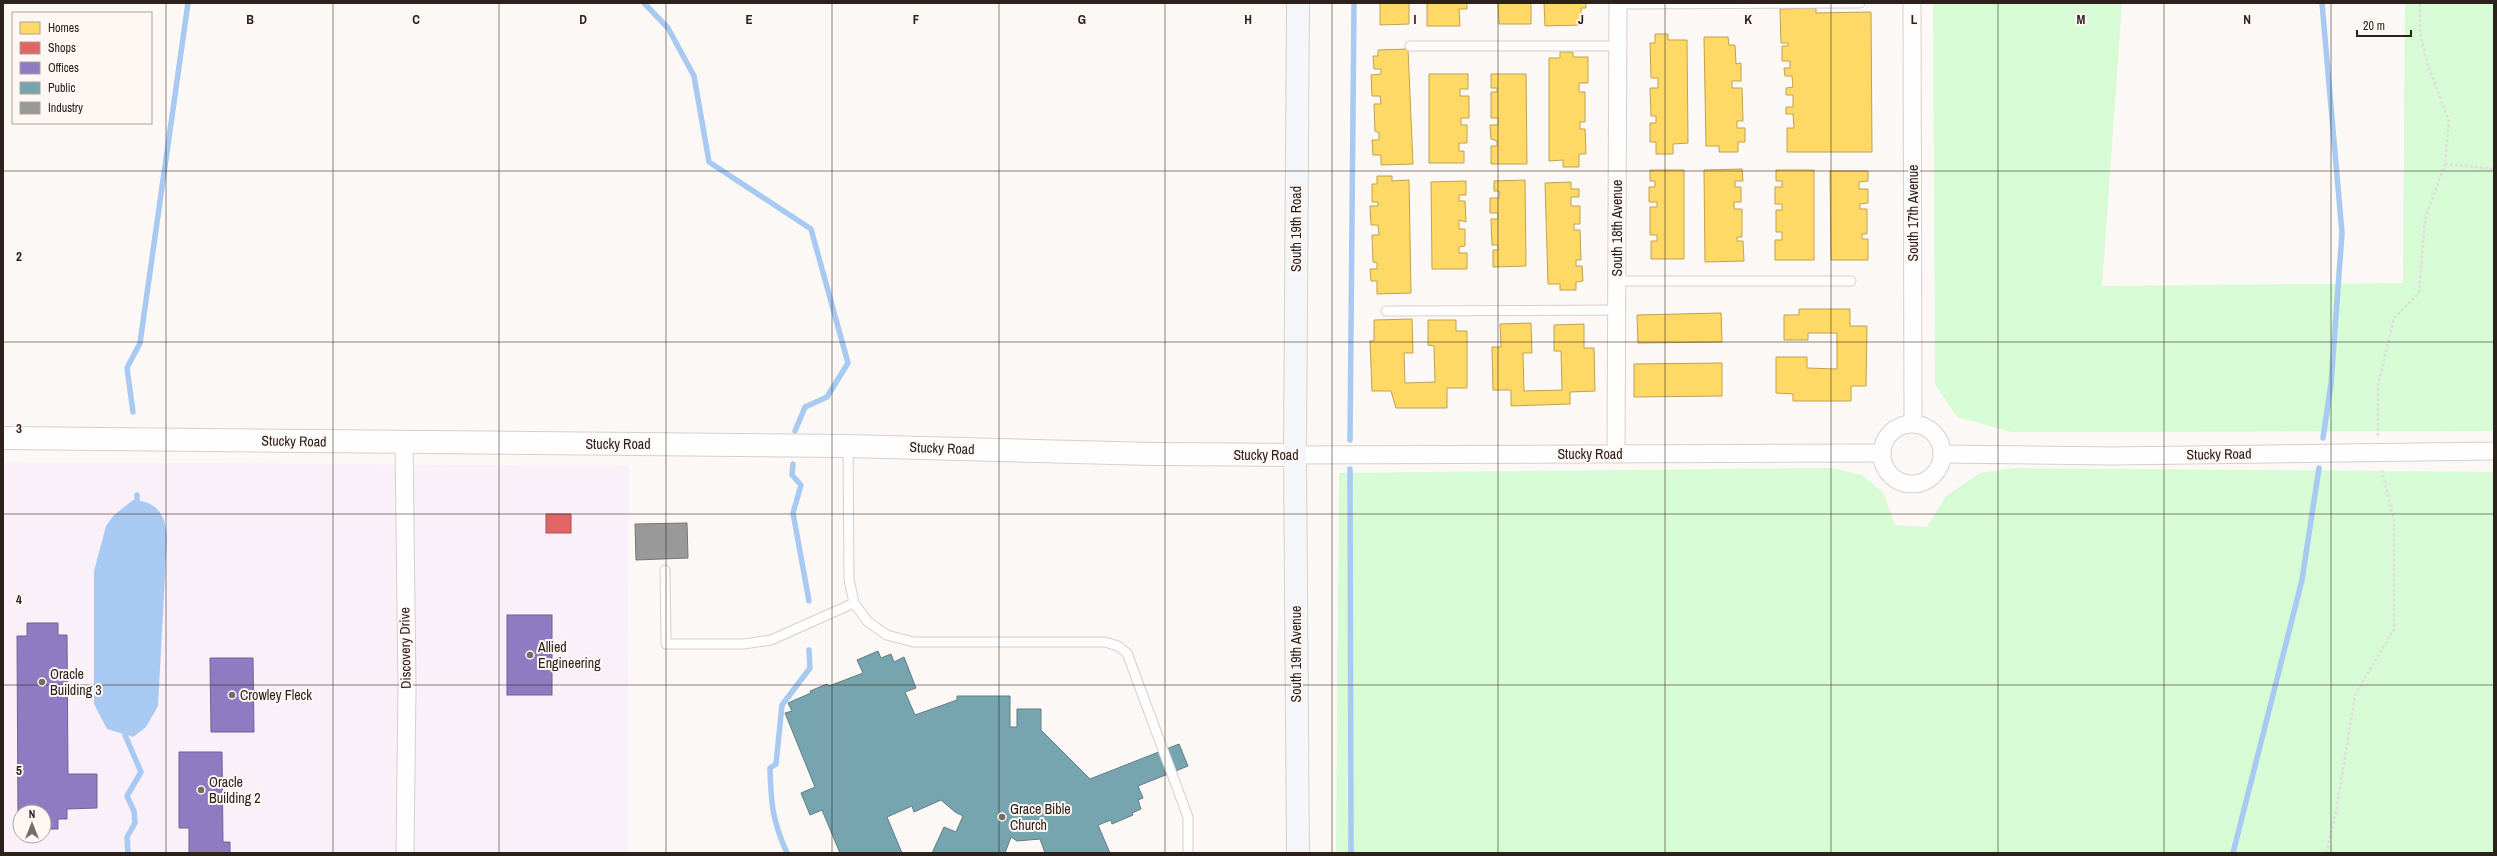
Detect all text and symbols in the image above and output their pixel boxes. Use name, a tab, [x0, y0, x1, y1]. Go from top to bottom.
text: B	[246, 11, 254, 28]
text: C	[412, 11, 420, 28]
text: D	[579, 11, 587, 28]
text: E	[745, 11, 753, 28]
text: F	[913, 11, 920, 28]
text: G	[1078, 11, 1086, 28]
text: H	[1244, 11, 1252, 28]
text: I	[1414, 11, 1417, 28]
text: J	[1578, 11, 1584, 28]
text: K	[1744, 11, 1752, 28]
text: L	[1911, 11, 1918, 28]
text: M	[2077, 11, 2086, 28]
text: N	[2243, 11, 2251, 28]
legend	[12, 12, 152, 124]
scale bar	[2357, 12, 2411, 38]
text: 20 m	[2363, 18, 2385, 34]
text: Homes	[48, 20, 79, 36]
text: Shops	[48, 40, 76, 56]
text: Offices	[48, 60, 79, 76]
text: Public	[48, 80, 75, 96]
text: Industry	[48, 100, 83, 116]
street label: South 17th Avenue	[1904, 165, 1922, 261]
street label: South 18th Avenue	[1608, 180, 1626, 276]
street label: South 19th Road	[1287, 186, 1305, 272]
text: 2	[16, 248, 22, 265]
text: 3	[16, 420, 22, 437]
street label: Stucky Road	[261, 431, 327, 451]
street label: Stucky Road	[585, 435, 651, 453]
street label: Stucky Road	[909, 438, 975, 458]
street label: Stucky Road	[2186, 444, 2252, 464]
street label: Stucky Road	[1557, 445, 1623, 463]
street label: Stucky Road	[1233, 446, 1299, 464]
text: 4	[16, 591, 22, 608]
street label: South 19th Avenue	[1287, 606, 1305, 702]
street label: Discovery Drive	[395, 607, 415, 689]
place label: Allied Engineering	[537, 638, 601, 672]
marker: Allied Engineering	[525, 650, 535, 660]
place label: Oracle Building 3	[50, 665, 102, 699]
marker: Oracle Building 3	[37, 677, 47, 687]
place label: Crowley Fleck	[240, 686, 312, 704]
marker: Crowley Fleck	[227, 690, 237, 700]
text: 5	[16, 762, 22, 779]
place label: Oracle Building 2	[209, 773, 261, 807]
marker: Oracle Building 2	[196, 785, 206, 795]
place label: Grace Bible Church	[1010, 800, 1071, 834]
north arrow	[12, 804, 52, 844]
text: N	[29, 807, 35, 821]
marker: Grace Bible Church	[997, 812, 1007, 822]

